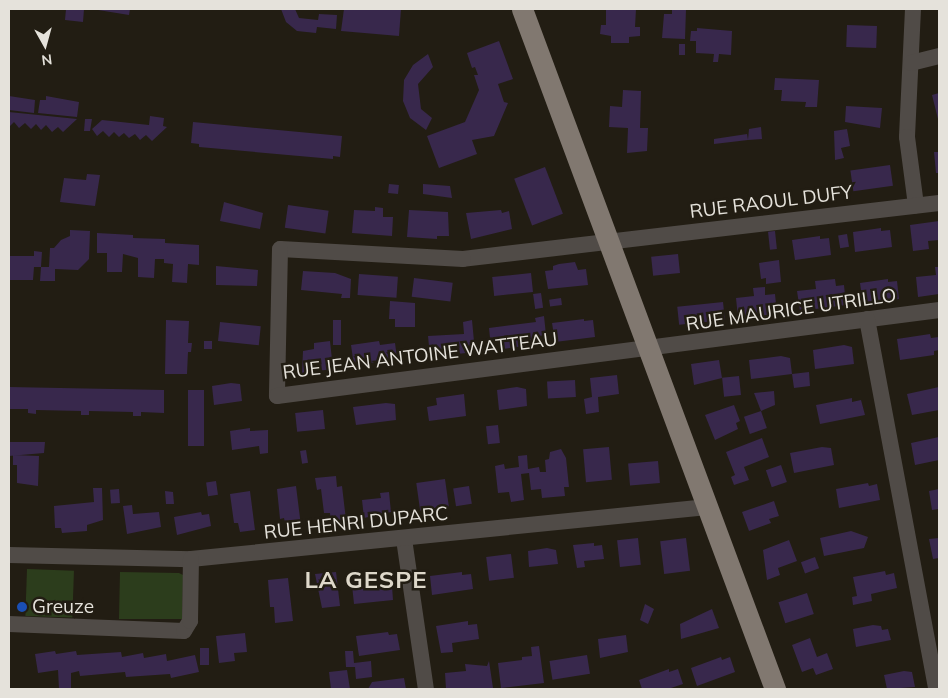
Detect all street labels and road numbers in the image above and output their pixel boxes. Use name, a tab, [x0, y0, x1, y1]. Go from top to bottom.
street label: RUE RAOUL DUFY	[688, 181, 854, 223]
street label: RUE MAURICE UTRILLO	[684, 284, 898, 336]
street label: RUE JEAN ANTOINE WATTEAU	[281, 328, 559, 384]
street label: RUE HENRI DUPARC	[263, 502, 449, 544]

